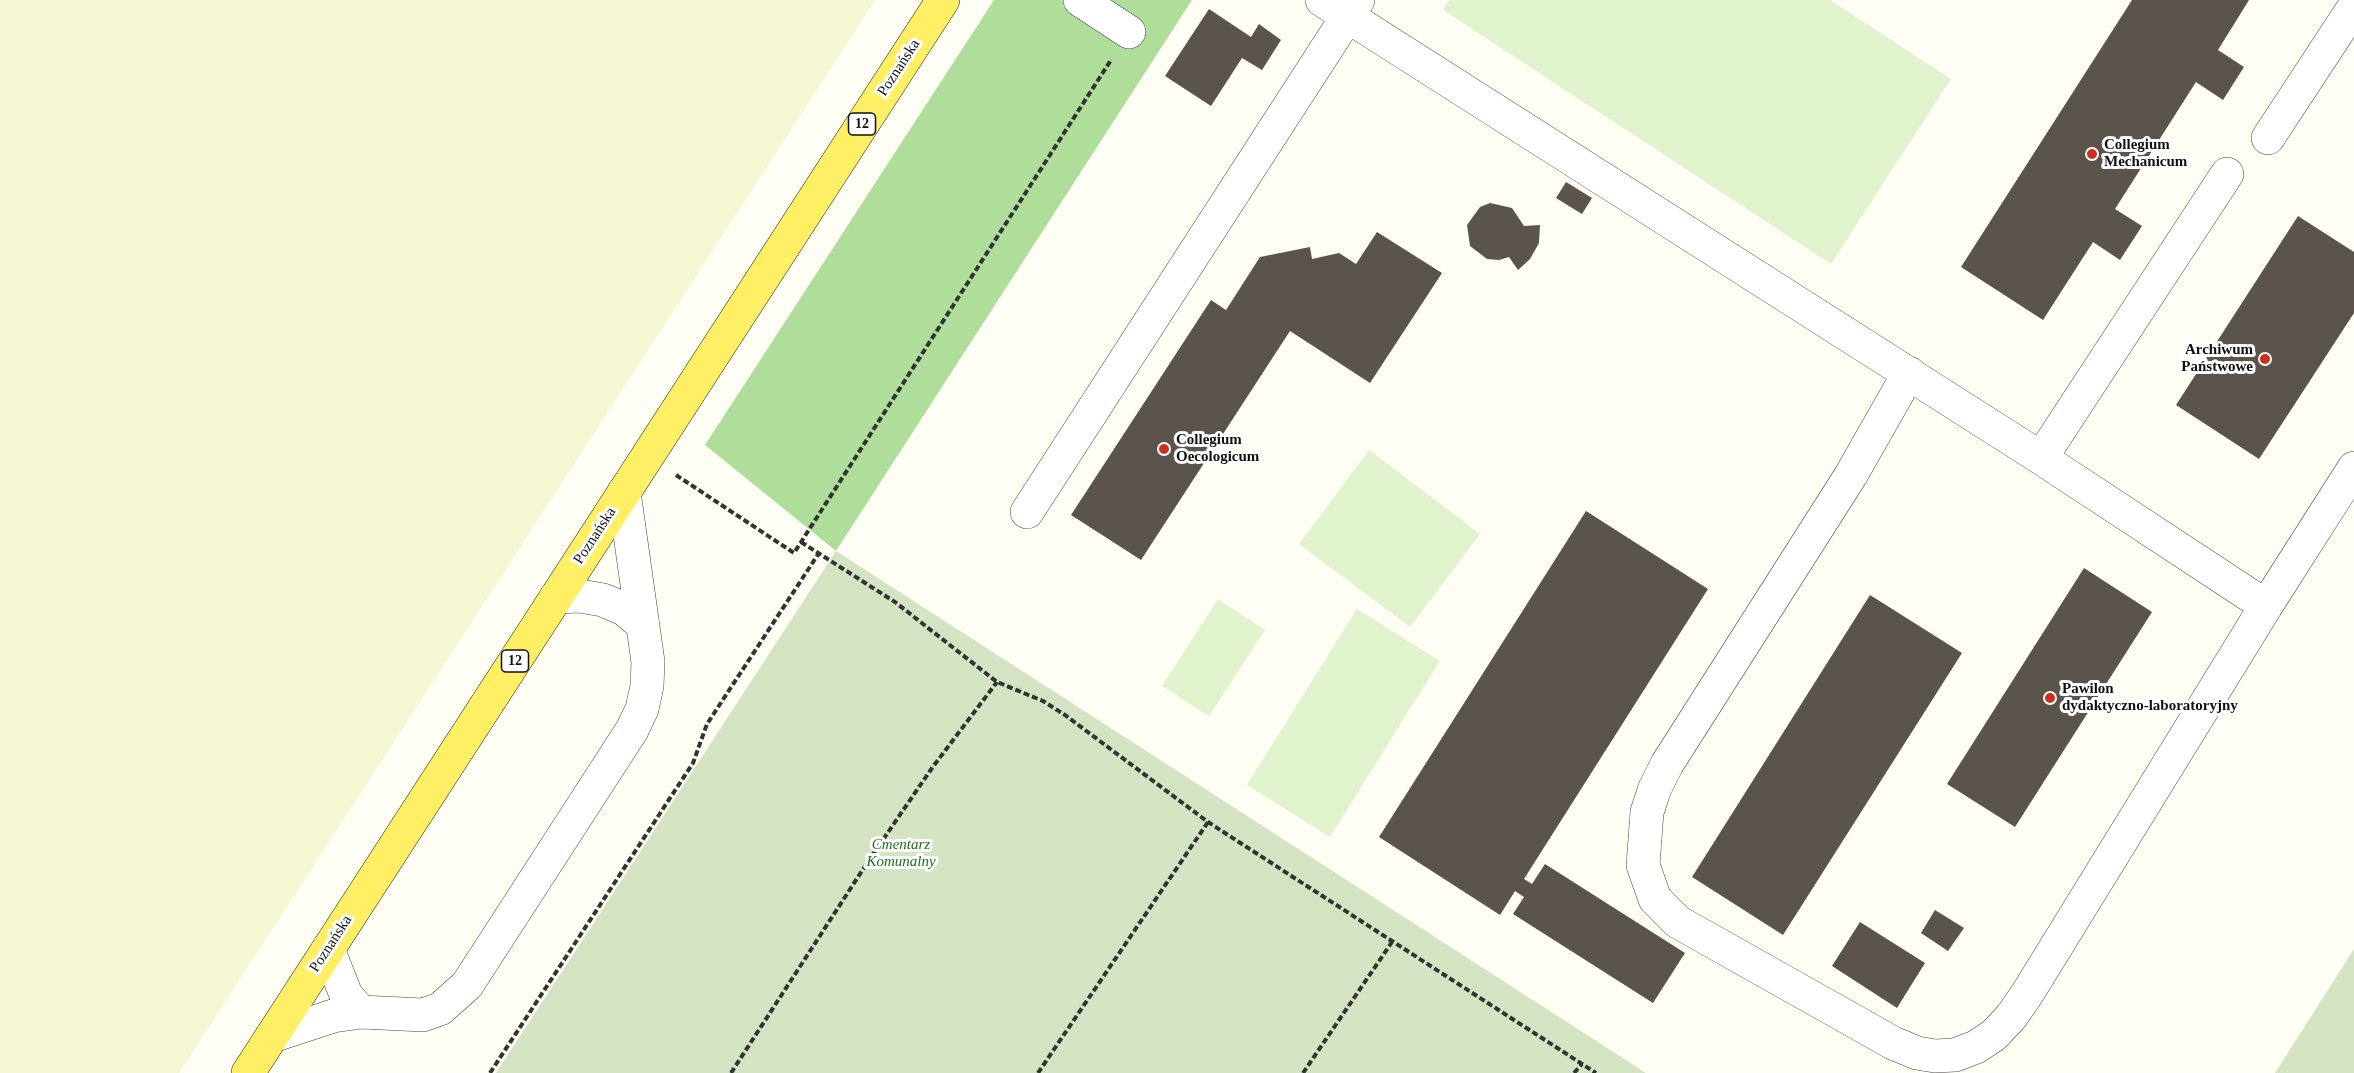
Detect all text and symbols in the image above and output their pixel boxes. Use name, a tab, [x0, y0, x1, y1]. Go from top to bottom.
street label: Poznańska	[874, 36, 924, 100]
road number: 12	[848, 113, 876, 135]
place label: Collegium Mechanicum	[2104, 136, 2187, 171]
marker: Collegium Mechanicum	[2085, 147, 2099, 161]
place label: Archiwum Państwowe	[2181, 341, 2253, 376]
marker: Archiwum Państwowe	[2258, 352, 2272, 366]
place label: Collegium Oecologicum	[1176, 431, 1259, 466]
marker: Collegium Oecologicum	[1157, 442, 1171, 456]
street label: Poznańska	[570, 504, 620, 568]
road number: 12	[502, 650, 528, 672]
place label: Pawilon dydaktyczno-laboratoryjny	[2062, 680, 2238, 715]
marker: Pawilon dydaktyczno-laboratoryjny	[2043, 691, 2057, 705]
park label: Cmentarz Komunalny	[866, 836, 936, 871]
street label: Poznańska	[306, 912, 356, 976]

